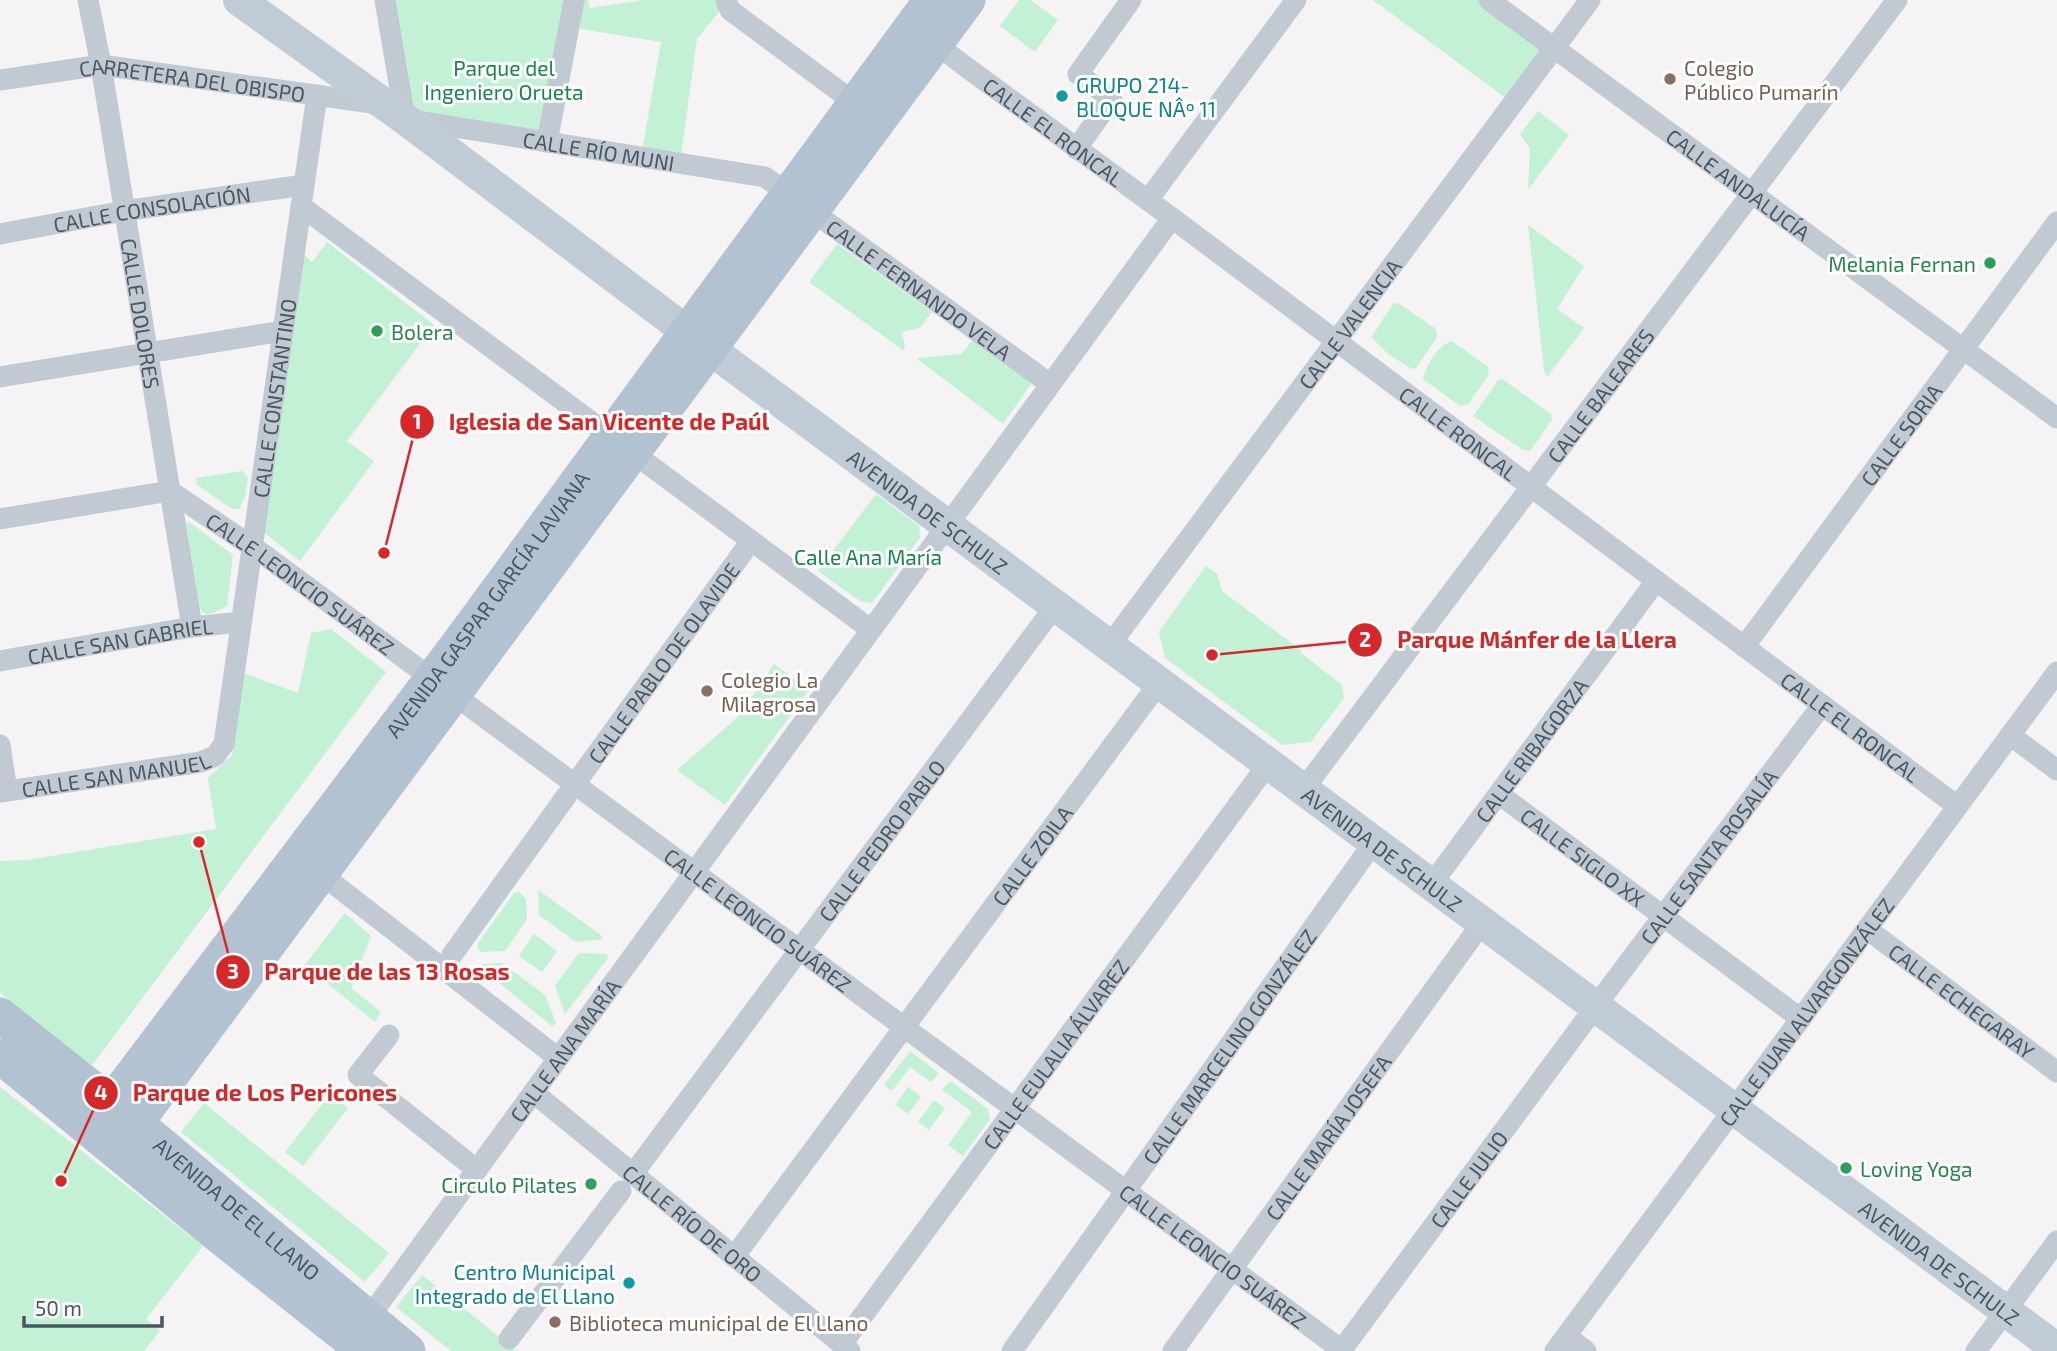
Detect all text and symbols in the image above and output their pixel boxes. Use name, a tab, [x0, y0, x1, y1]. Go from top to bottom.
street label: CARRETERA DEL OBISPO	[77, 52, 307, 106]
park label: Parque del Ingeniero Orueta	[424, 55, 584, 104]
place label: Colegio Público Pumarín	[1684, 55, 1839, 104]
marker: Colegio Público Pumarín	[1662, 71, 1678, 87]
street label: CALLE EL RONCAL	[979, 72, 1129, 191]
place label: GRUPO 214- BLOQUE NÂº 11	[1076, 72, 1216, 122]
marker: GRUPO 214- BLOQUE NÂº 11	[1054, 88, 1070, 104]
street label: CALLE ANDALUCÍA	[1662, 123, 1816, 245]
street label: CALLE RÍO MUNI	[521, 126, 676, 175]
street label: CALLE CONSOLACIÓN	[51, 180, 252, 236]
street label: CALLE FERNANDO VELA	[822, 214, 1017, 365]
street label: CALLE DOLORES	[117, 236, 166, 391]
place label: Melania Fernan	[1828, 251, 1976, 276]
street label: CALLE VALENCIA	[1293, 254, 1406, 393]
marker: Melania Fernan	[1982, 255, 1998, 271]
street label: CALLE CONSTANTINO	[247, 297, 300, 499]
place label: Bolera	[391, 319, 453, 344]
marker: Bolera	[369, 323, 385, 339]
street label: CALLE BALEARES	[1541, 323, 1658, 467]
street label: CALLE SORIA	[1855, 379, 1946, 490]
street label: CALLE RONCAL	[1395, 381, 1523, 485]
callout: Iglesia de San Vicente de Paúl	[399, 400, 784, 444]
text: Iglesia de San Vicente de Paúl	[449, 407, 770, 435]
text: 1	[412, 408, 422, 433]
street label: AVENIDA DE SCHULZ	[843, 443, 1013, 579]
street label: AVENIDA GASPAR GARCÍA LAVIANA	[380, 466, 594, 742]
street label: CALLE LEONCIO SUÁREZ	[202, 507, 399, 659]
park label: Calle Ana María	[794, 544, 942, 569]
street label: CALLE PABLO DE OLAVIDE	[582, 557, 744, 768]
street label: CALLE SAN GABRIEL	[25, 612, 214, 668]
callout: Parque Mánfer de la Llera	[1348, 618, 1691, 662]
text: Parque Mánfer de la Llera	[1397, 625, 1677, 653]
text: 2	[1359, 626, 1371, 651]
street label: CALLE EL RONCAL	[1776, 666, 1926, 787]
place label: Colegio La Milagrosa	[721, 667, 818, 716]
street label: CALLE RIBAGORZA	[1470, 673, 1592, 827]
marker: Colegio La Milagrosa	[699, 683, 715, 699]
street label: CALLE SAN MANUEL	[20, 747, 214, 801]
street label: CALLE PEDRO PABLO	[813, 754, 949, 926]
street label: CALLE SANTA ROSALÍA	[1634, 764, 1782, 949]
street label: AVENIDA DE SCHULZ	[1298, 781, 1468, 916]
street label: CALLE ZOILA	[986, 800, 1077, 910]
street label: CALLE SIGLO XX	[1516, 802, 1650, 911]
street label: CALLE LEONCIO SUÁREZ	[660, 842, 856, 997]
street label: CALLE JUAN ALVARGONZÁLEZ	[1713, 893, 1898, 1131]
street label: CALLE MARCELINO GONZÁLEZ	[1137, 924, 1321, 1169]
street label: CALLE ECHEGARAY	[1884, 938, 2040, 1063]
callout: Parque de las 13 Rosas	[216, 950, 524, 994]
street label: CALLE EULALIA ÁLVAREZ	[977, 954, 1133, 1154]
text: Parque de las 13 Rosas	[264, 957, 510, 985]
text: 3	[227, 958, 239, 983]
street label: CALLE ANA MARÍA	[504, 974, 625, 1126]
street label: CALLE MARÍA JOSEFA	[1259, 1049, 1396, 1225]
callout: Parque de Los Pericones	[83, 1071, 411, 1115]
text: Parque de Los Pericones	[133, 1078, 397, 1106]
text: 4	[94, 1079, 108, 1104]
street label: CALLE JULIO	[1424, 1126, 1512, 1232]
street label: AVENIDA DE EL LLANO	[149, 1131, 326, 1285]
place label: Loving Yoga	[1860, 1156, 1973, 1181]
street label: CALLE RÍO DE ORO	[618, 1159, 767, 1287]
marker: Loving Yoga	[1838, 1160, 1854, 1176]
place label: Circulo Pilates	[441, 1172, 577, 1197]
marker: Circulo Pilates	[583, 1176, 599, 1192]
street label: CALLE LEONCIO SUÁREZ	[1115, 1178, 1312, 1333]
street label: AVENIDA DE SCHULZ	[1855, 1194, 2025, 1330]
place label: Centro Municipal Integrado de El Llano	[415, 1259, 616, 1308]
marker: Centro Municipal Integrado de El Llano	[621, 1275, 637, 1291]
scale bar	[24, 1284, 163, 1328]
text: 50 m	[35, 1295, 82, 1320]
place label: Biblioteca municipal de El Llano	[569, 1310, 869, 1335]
marker: Biblioteca municipal de El Llano	[547, 1314, 563, 1330]

